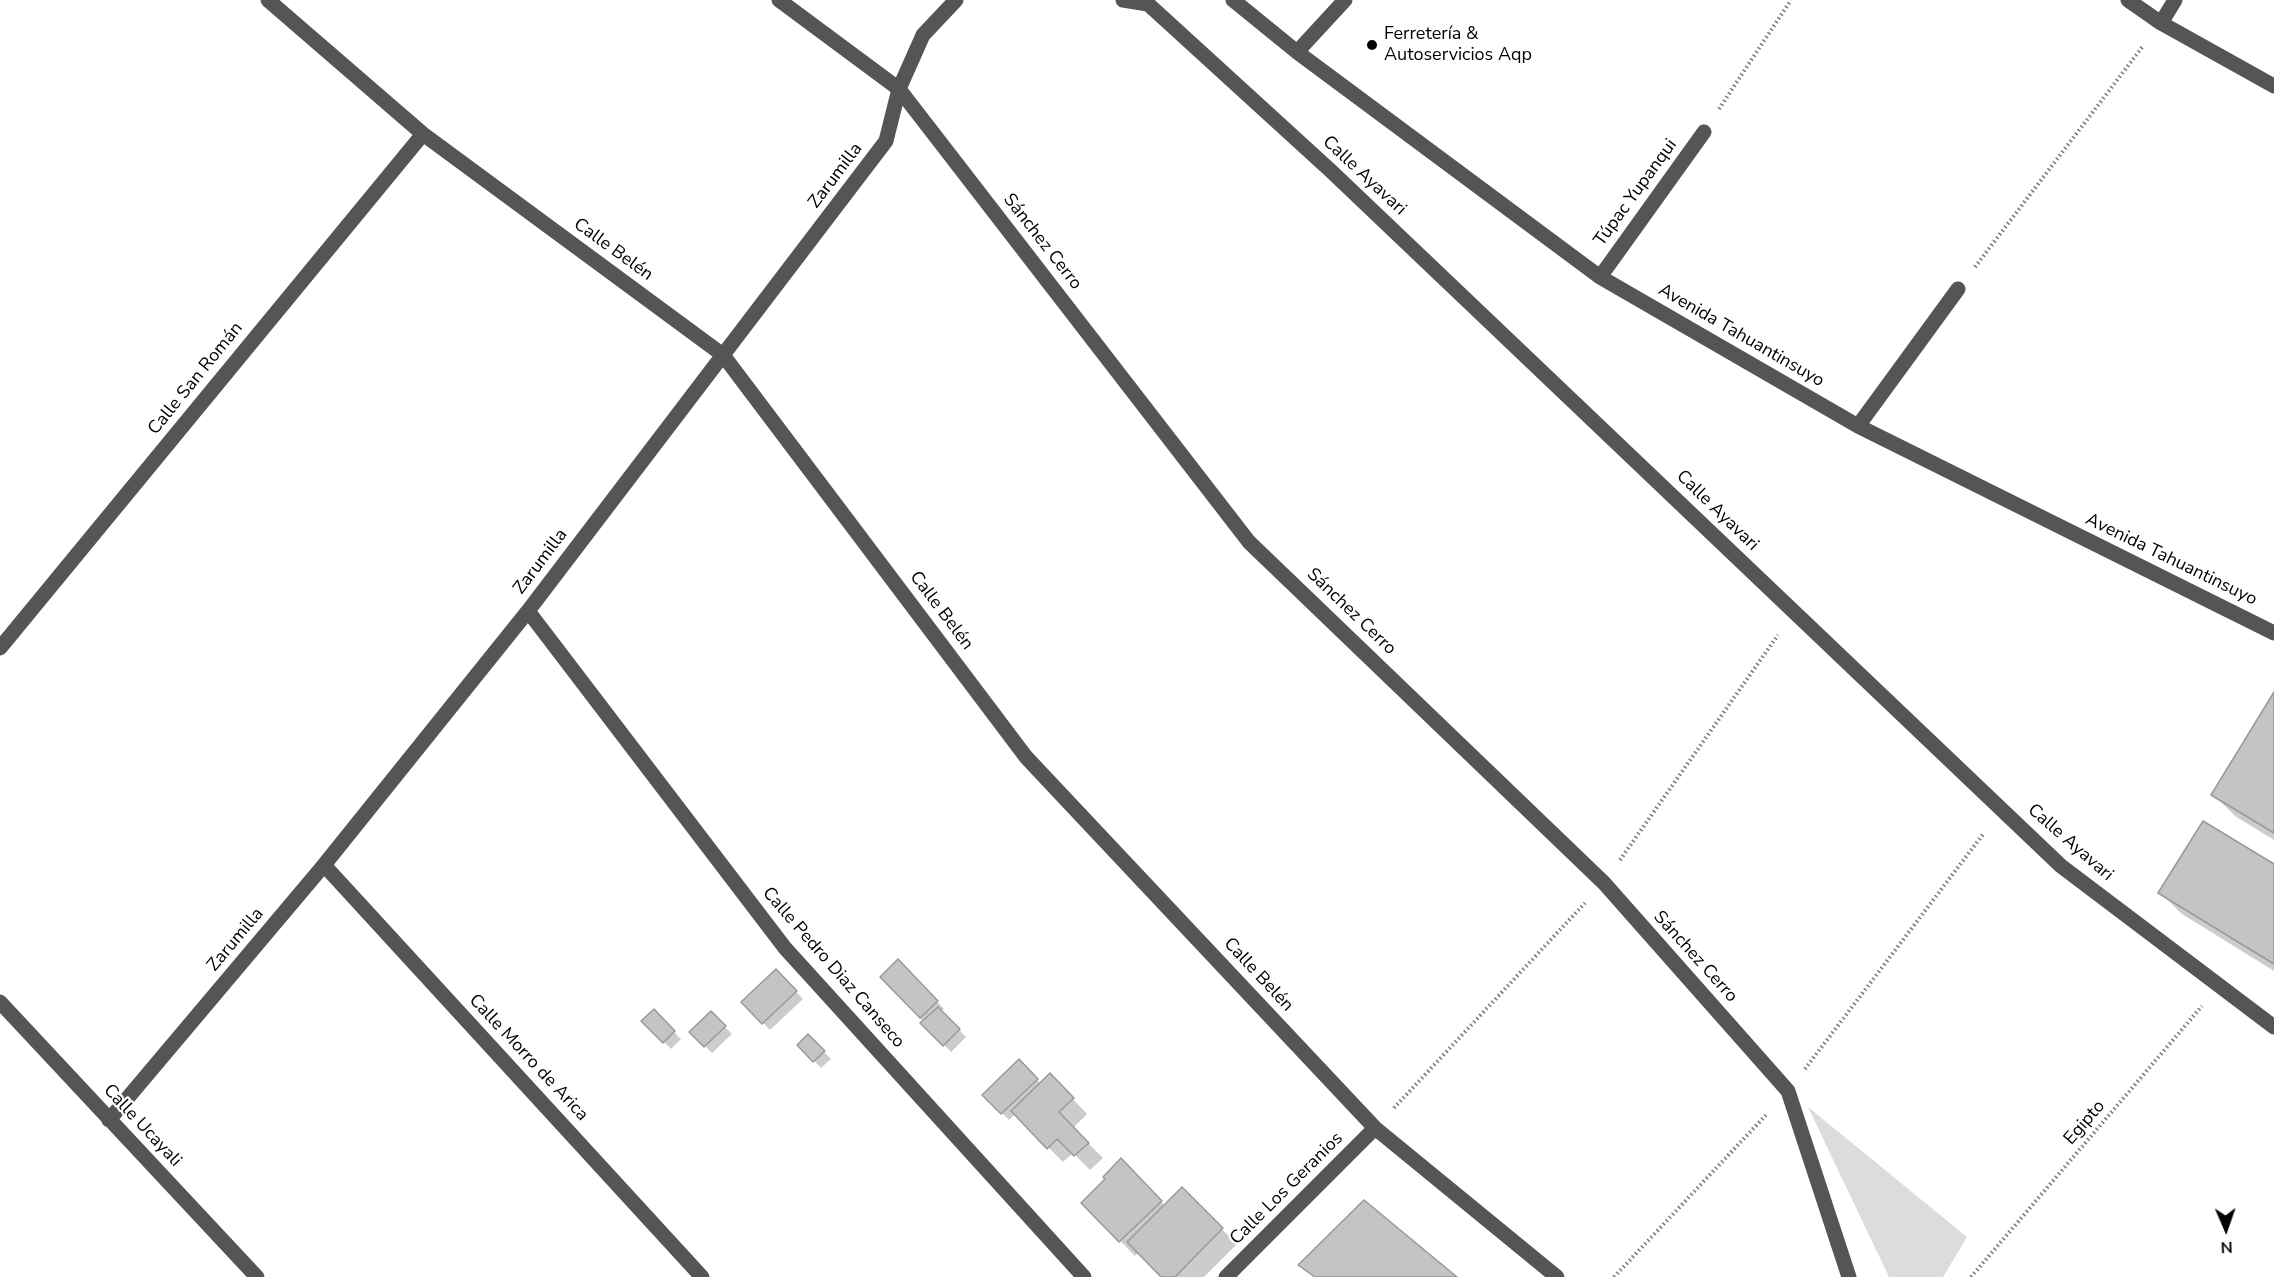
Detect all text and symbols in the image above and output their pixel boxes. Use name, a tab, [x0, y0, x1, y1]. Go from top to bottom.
place label: Ferretería & Autoservicios Aqp	[1384, 24, 1532, 66]
marker: Ferretería & Autoservicios Aqp	[1365, 38, 1379, 52]
street label: Calle Ayavari	[1318, 132, 1410, 220]
street label: Túpac Yupanqui	[1590, 135, 1682, 251]
street label: Zarumilla	[804, 139, 868, 213]
street label: Sánchez Cerro	[998, 190, 1086, 294]
street label: Calle Belén	[569, 214, 657, 286]
street label: Avenida Tahuantinsuyo	[1654, 280, 1828, 392]
street label: Calle San Román	[144, 318, 248, 440]
street label: Calle Ayavari	[1671, 466, 1763, 556]
street label: Avenida Tahuantinsuyo	[2082, 509, 2260, 611]
street label: Zarumilla	[509, 525, 573, 599]
street label: Sánchez Cerro	[1302, 564, 1400, 660]
street label: Calle Belén	[904, 567, 978, 655]
street label: Calle Ayavari	[2023, 800, 2117, 886]
street label: Calle Pedro Diaz Canseco	[757, 883, 909, 1053]
street label: Zarumilla	[203, 904, 269, 976]
street label: Sánchez Cerro	[1648, 907, 1742, 1007]
street label: Calle Belén	[1218, 934, 1298, 1016]
street label: Calle Morro de Arica	[464, 990, 592, 1126]
street label: Calle Ucayali	[98, 1080, 186, 1172]
street label: Egipto	[2060, 1096, 2110, 1150]
street label: Calle Los Geranios	[1226, 1128, 1348, 1250]
north arrow	[2196, 1199, 2256, 1259]
text: N	[2220, 1236, 2233, 1258]

